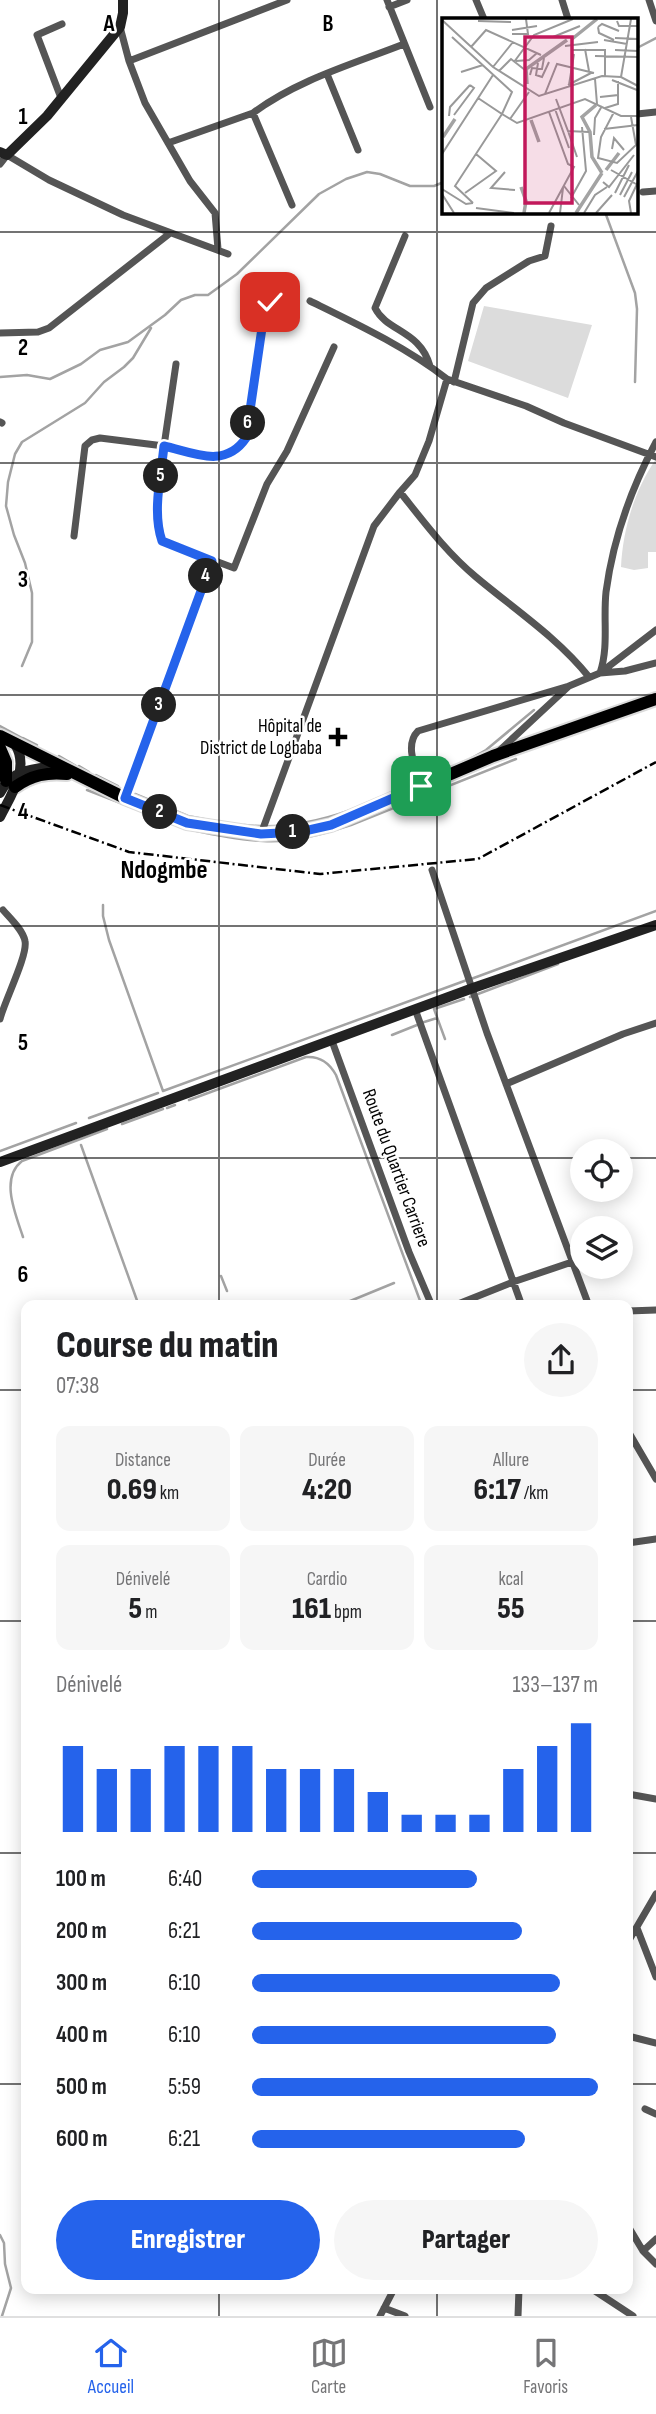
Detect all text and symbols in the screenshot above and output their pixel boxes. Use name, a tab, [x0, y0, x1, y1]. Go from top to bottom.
text: A	[103, 10, 116, 38]
text: B	[323, 10, 334, 38]
inset map	[442, 18, 638, 214]
text: 1	[18, 103, 28, 131]
pin	[240, 272, 300, 332]
icon: check	[251, 283, 289, 321]
text: 2	[18, 334, 28, 362]
pin: 6	[230, 406, 266, 440]
text: 6	[243, 411, 252, 434]
pin: 5	[144, 458, 178, 494]
text: 5	[156, 464, 165, 487]
pin: 4	[188, 558, 224, 594]
text: 4	[201, 564, 210, 587]
text: 3	[18, 566, 28, 594]
pin: 3	[142, 688, 176, 722]
text: 3	[154, 693, 163, 716]
place label: Hôpital de District de Logbaba	[200, 715, 322, 760]
marker: Hôpital de District de Logbaba	[328, 727, 348, 747]
pin	[391, 756, 451, 816]
icon: arrive	[402, 767, 440, 805]
pin: 2	[142, 794, 178, 830]
text: 4	[18, 798, 29, 826]
text: 2	[155, 800, 164, 823]
pin: 1	[276, 814, 310, 850]
text: 1	[289, 820, 296, 843]
district label: Ndogmbe	[120, 855, 208, 886]
text: 5	[18, 1029, 28, 1057]
street label: Route du Quartier Carriere	[357, 1086, 435, 1250]
map controls	[570, 1139, 633, 1279]
button: locate	[570, 1139, 633, 1202]
button: layers	[570, 1216, 633, 1279]
text: 6	[18, 1261, 28, 1289]
text: Course du matin	[56, 1323, 279, 1368]
button: share	[524, 1323, 598, 1397]
text: 07:38	[56, 1372, 99, 1400]
text: Distance	[115, 1449, 171, 1472]
text: Durée	[308, 1449, 346, 1472]
text: Allure	[493, 1449, 529, 1472]
text: 0.69	[107, 1472, 157, 1508]
text: 4:20	[302, 1472, 352, 1508]
text: 6:17	[473, 1472, 521, 1508]
text: km	[157, 1482, 179, 1505]
text: /km	[521, 1482, 549, 1505]
text: Dénivelé	[116, 1568, 170, 1591]
text: Cardio	[307, 1568, 347, 1591]
text: kcal	[498, 1568, 524, 1591]
text: 5	[129, 1591, 142, 1627]
text: 161	[292, 1591, 331, 1627]
text: 55	[497, 1591, 525, 1627]
text: m	[142, 1601, 157, 1624]
text: bpm	[331, 1601, 362, 1624]
text: Dénivelé	[56, 1671, 122, 1699]
text: 133–137 m	[513, 1671, 598, 1699]
text: 100 m	[56, 1865, 106, 1893]
text: 6:40	[168, 1865, 202, 1893]
text: 200 m	[56, 1917, 107, 1945]
text: 6:21	[168, 1917, 200, 1945]
text: 300 m	[56, 1969, 107, 1997]
text: 6:10	[168, 1969, 201, 1997]
text: 400 m	[56, 2021, 107, 2049]
text: 6:10	[168, 2021, 201, 2049]
text: 500 m	[56, 2073, 107, 2101]
text: 5:59	[168, 2073, 201, 2101]
text: 600 m	[56, 2125, 108, 2153]
text: 6:21	[168, 2125, 200, 2153]
button: Enregistrer	[56, 2200, 320, 2280]
button: Partager	[334, 2200, 598, 2280]
tab: Accueil	[88, 2334, 134, 2399]
tab: Carte	[310, 2334, 348, 2399]
tab: Favoris	[523, 2334, 568, 2399]

